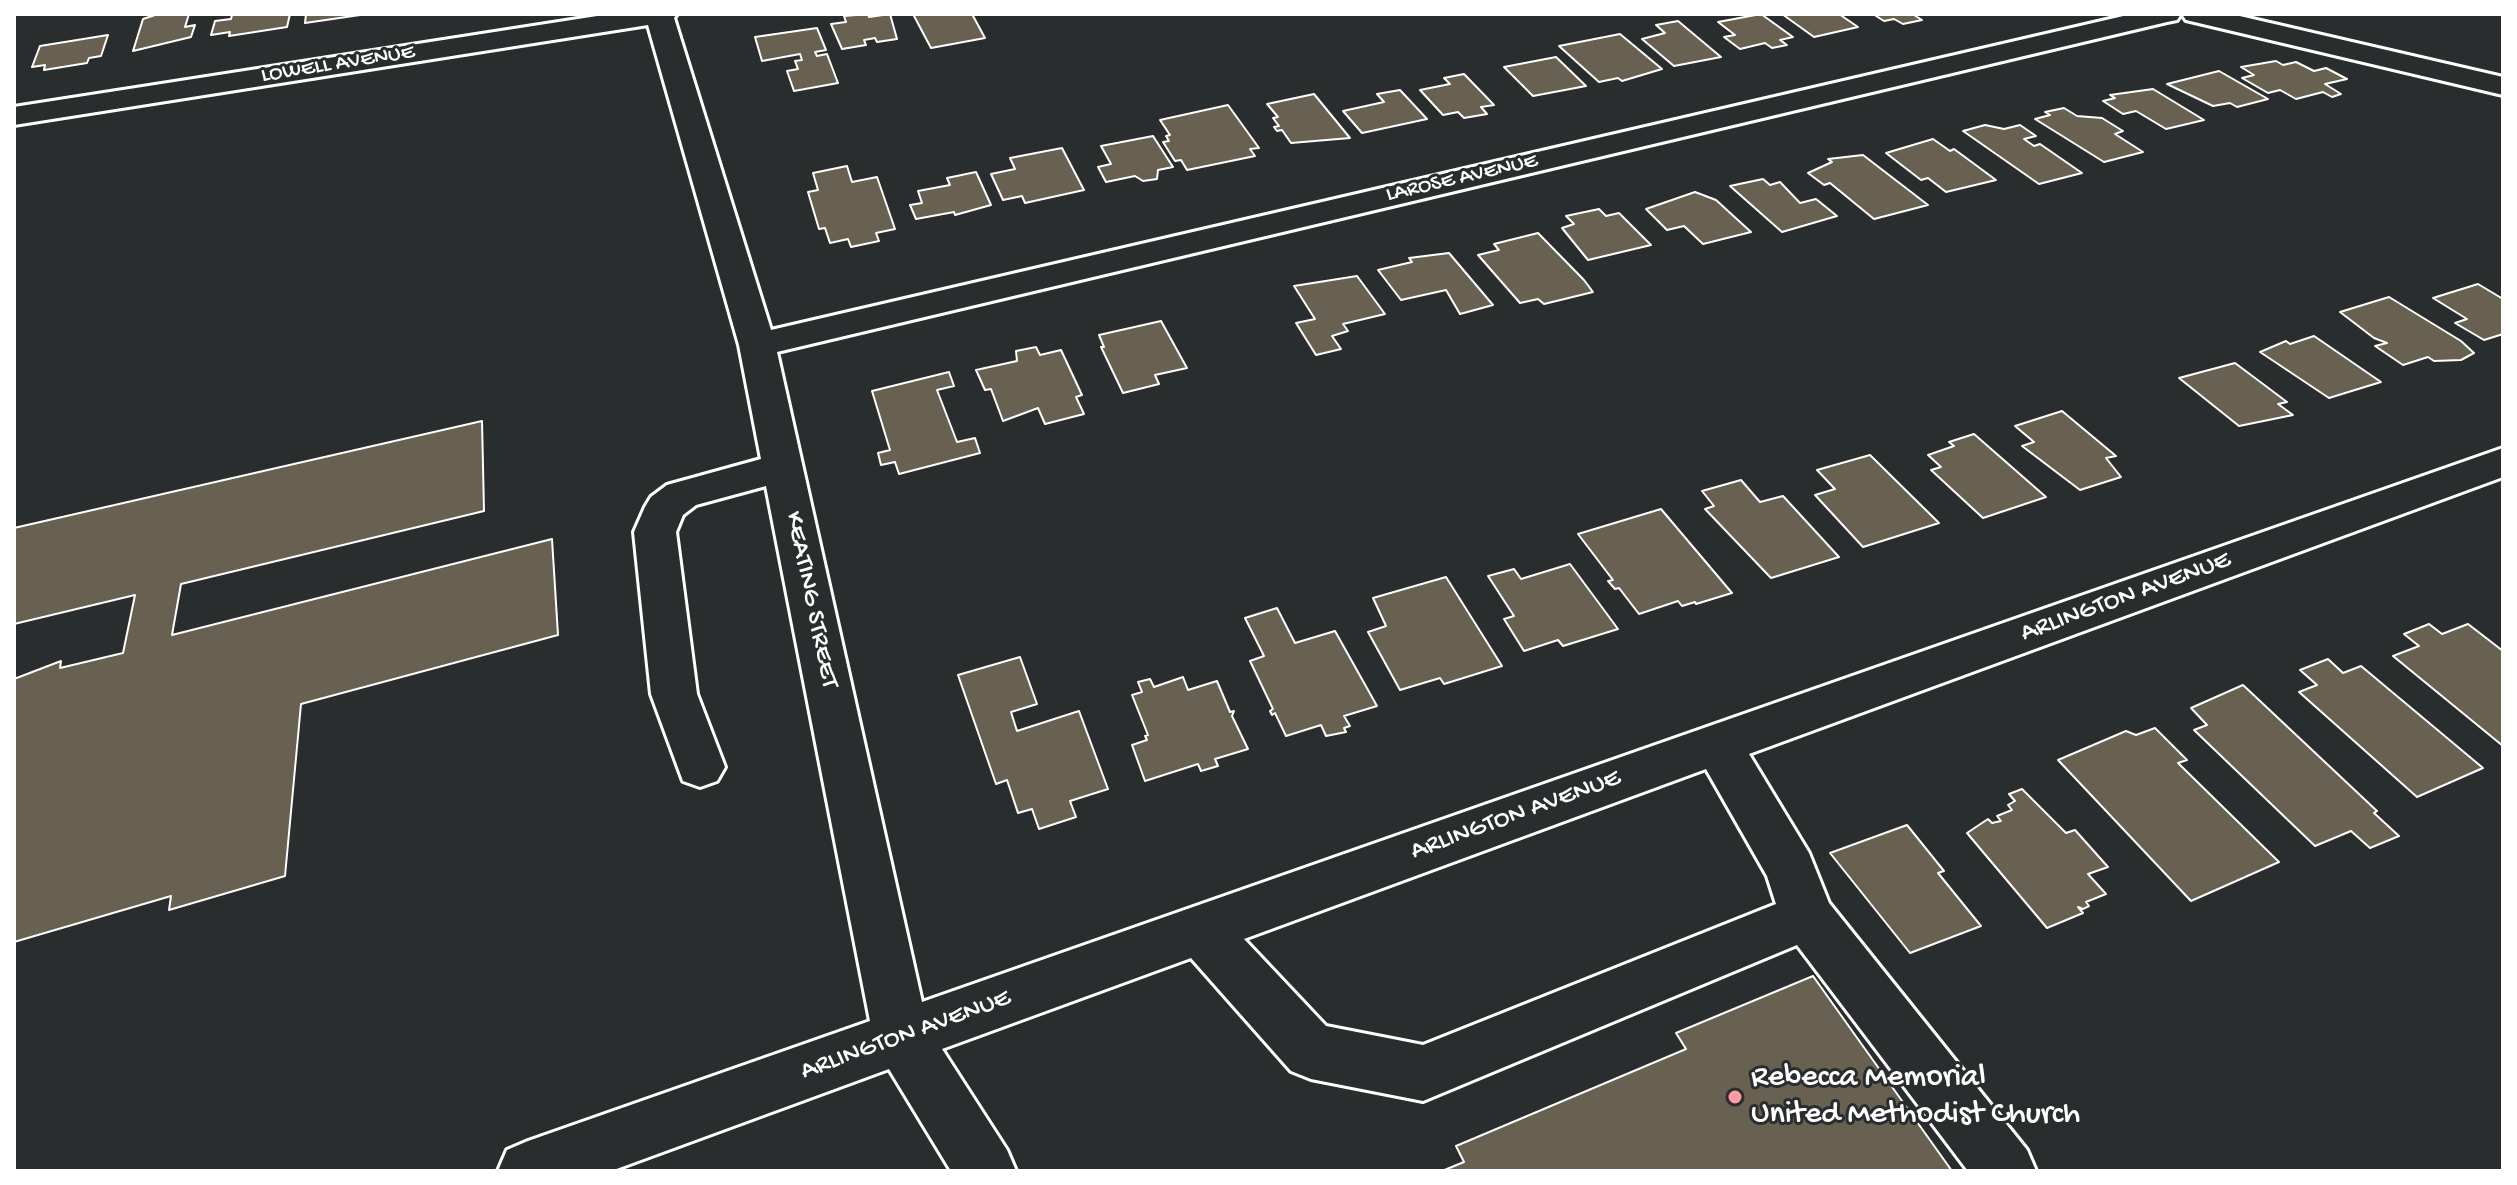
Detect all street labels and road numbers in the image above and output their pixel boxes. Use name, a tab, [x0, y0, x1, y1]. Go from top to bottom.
street label: LOWELL AVENUE	[260, 40, 416, 90]
street label: LAROSE AVENUE	[1384, 149, 1540, 209]
street label: KEATING STREET	[776, 509, 844, 691]
street label: ARLINGTON AVENUE	[2017, 546, 2235, 650]
street label: ARLINGTON AVENUE	[1407, 764, 1625, 868]
street label: ARLINGTON AVENUE	[797, 984, 1015, 1088]

